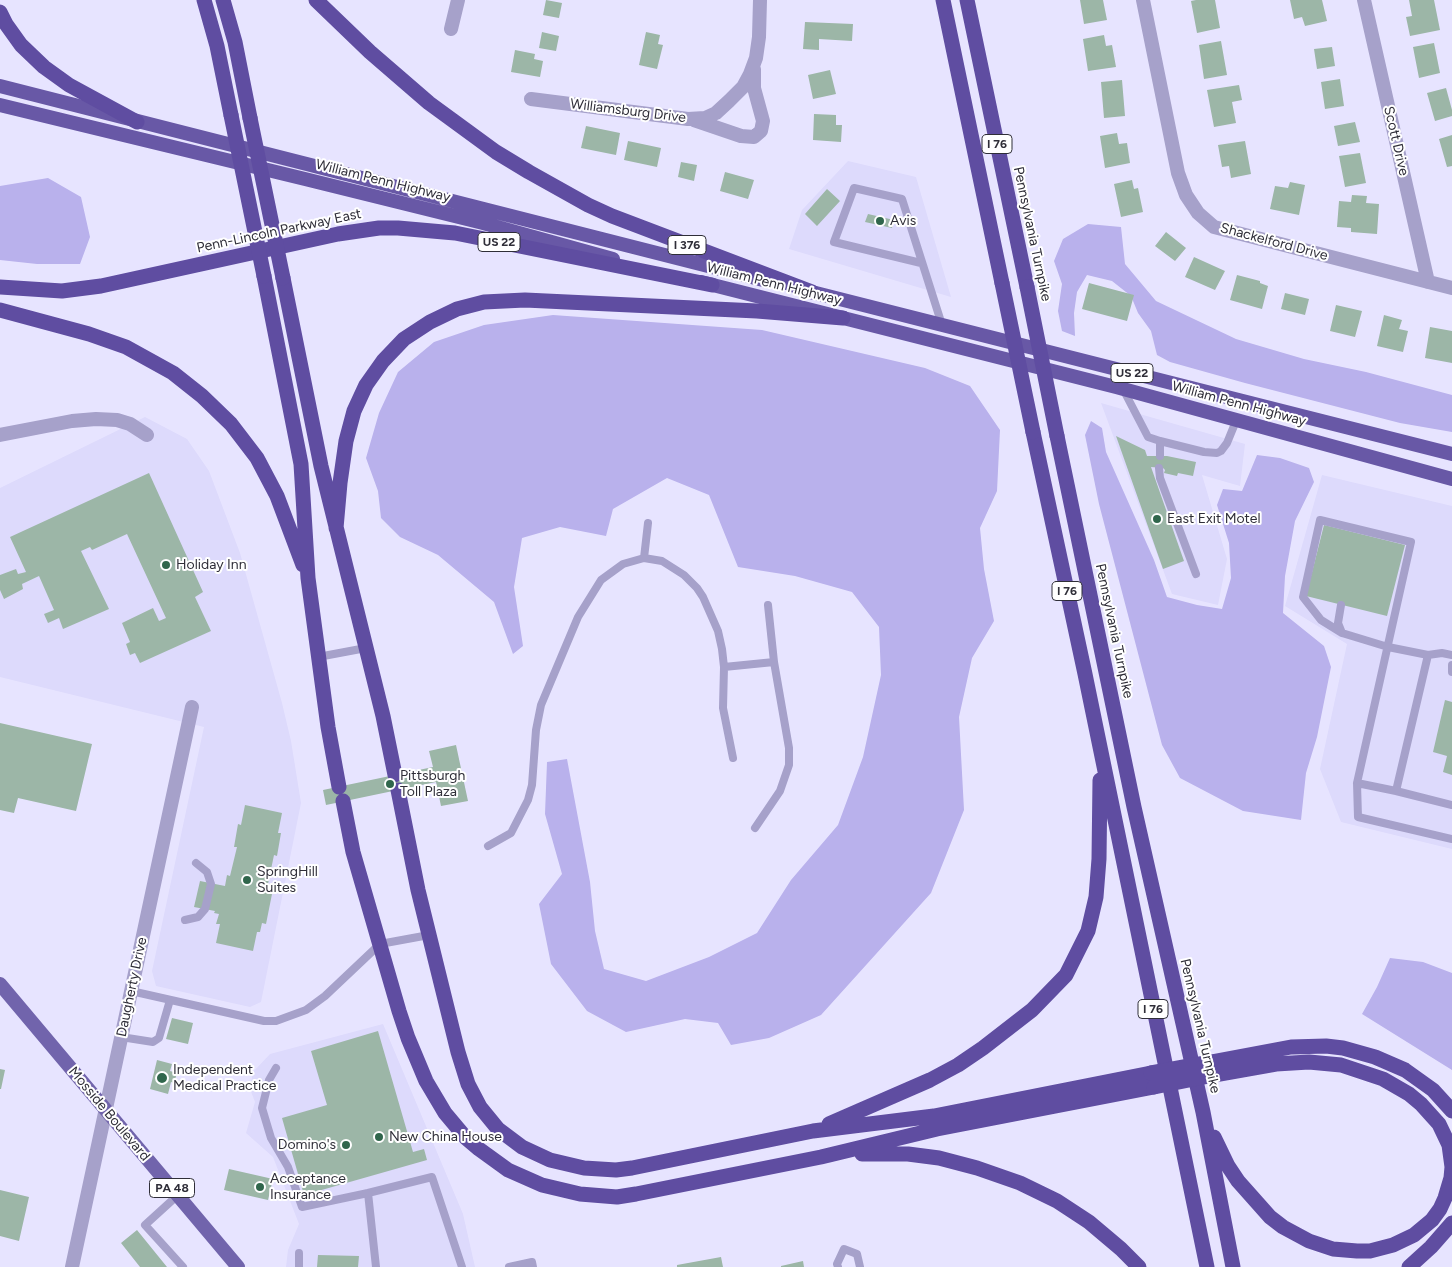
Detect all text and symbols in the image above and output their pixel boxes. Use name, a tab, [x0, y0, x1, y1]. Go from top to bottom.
street label: Williamsburg Drive	[569, 96, 687, 126]
street label: Scott Drive	[1380, 105, 1412, 177]
road number: I 76	[982, 134, 1012, 154]
street label: William Penn Highway	[314, 156, 452, 206]
street label: Pennsylvania Turnpike	[1010, 165, 1054, 303]
street label: Penn-Lincoln Parkway East	[195, 205, 363, 257]
place label: Avis	[890, 213, 916, 229]
marker: Avis	[874, 215, 886, 227]
street label: Shackelford Drive	[1218, 220, 1330, 264]
road number: US 22	[478, 232, 520, 252]
road number: I 376	[668, 236, 706, 254]
street label: William Penn Highway	[705, 259, 843, 309]
road number: US 22	[1111, 363, 1153, 382]
street label: William Penn Highway	[1170, 378, 1308, 430]
place label: East Exit Motel	[1167, 511, 1261, 527]
marker: East Exit Motel	[1151, 513, 1163, 525]
place label: Holiday Inn	[176, 557, 246, 573]
marker: Holiday Inn	[160, 559, 172, 571]
street label: Pennsylvania Turnpike	[1092, 562, 1136, 700]
road number: I 76	[1052, 582, 1082, 600]
place label: Pittsburgh Toll Plaza	[400, 768, 465, 800]
marker: Pittsburgh Toll Plaza	[384, 778, 396, 790]
place label: SpringHill Suites	[257, 864, 318, 896]
marker: SpringHill Suites	[241, 874, 253, 886]
street label: Daugherty Drive	[113, 936, 151, 1038]
street label: Pennsylvania Turnpike	[1176, 957, 1224, 1095]
road number: I 76	[1138, 1000, 1168, 1019]
place label: Independent Medical Practice	[173, 1062, 276, 1094]
street label: Mosside Boulevard	[65, 1063, 153, 1165]
marker: Independent Medical Practice	[155, 1071, 169, 1085]
place label: New China House	[389, 1129, 502, 1145]
marker: New China House	[373, 1131, 385, 1143]
place label: Domino's	[278, 1137, 336, 1153]
marker: Domino's	[340, 1139, 352, 1151]
place label: Acceptance Insurance	[270, 1171, 346, 1204]
road number: PA 48	[150, 1178, 194, 1198]
marker: Acceptance Insurance	[254, 1181, 266, 1193]

